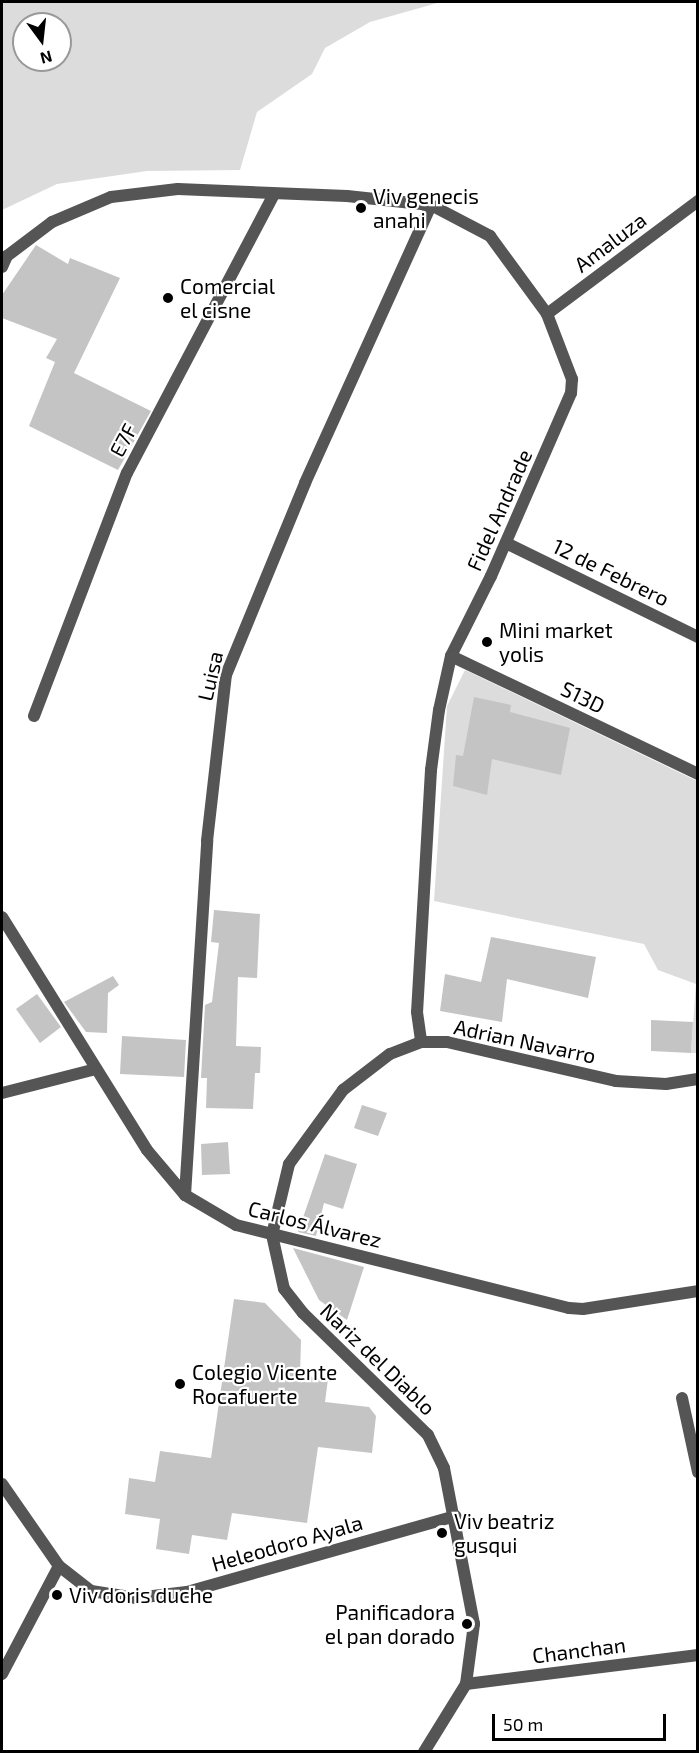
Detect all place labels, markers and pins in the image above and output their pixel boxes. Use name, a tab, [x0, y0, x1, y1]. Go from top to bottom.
place label: Viv genecis anahi	[373, 183, 479, 233]
marker: Viv genecis anahi	[354, 201, 368, 215]
place label: Comercial el cisne	[180, 273, 275, 323]
marker: Comercial el cisne	[161, 291, 175, 305]
place label: Mini market yolis	[499, 617, 613, 667]
marker: Mini market yolis	[480, 635, 494, 649]
place label: Colegio Vicente Rocafuerte	[192, 1359, 338, 1409]
marker: Colegio Vicente Rocafuerte	[173, 1377, 187, 1391]
place label: Viv beatriz gusqui	[454, 1508, 555, 1558]
marker: Viv beatriz gusqui	[435, 1526, 449, 1540]
place label: Viv doris duche	[69, 1582, 214, 1608]
marker: Viv doris duche	[50, 1588, 64, 1602]
place label: Panificadora el pan dorado	[324, 1599, 455, 1649]
marker: Panificadora el pan dorado	[460, 1617, 474, 1631]

